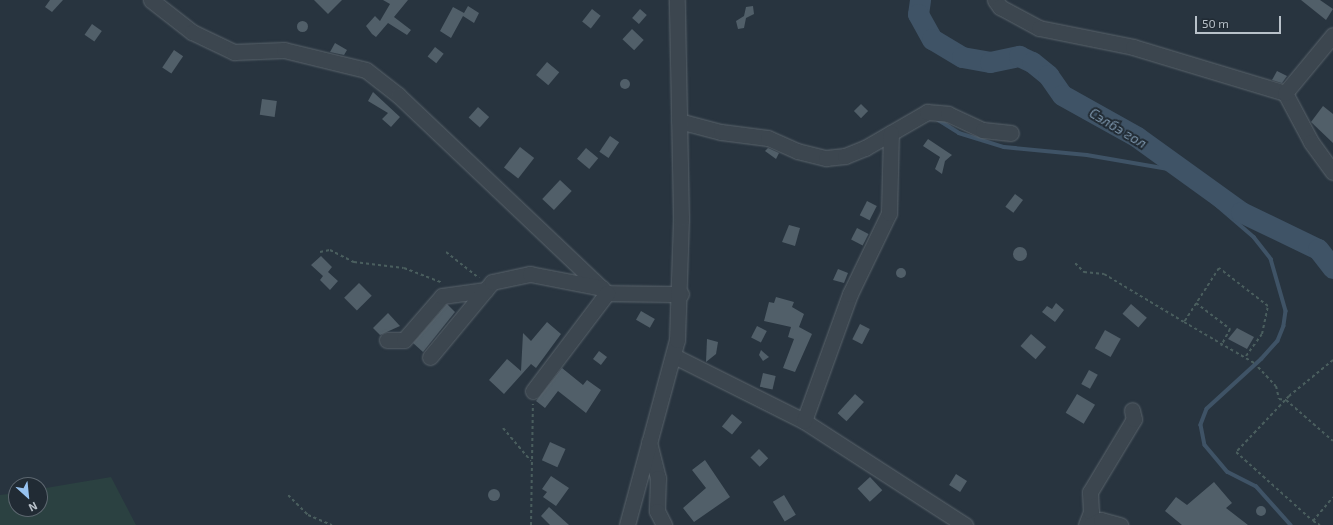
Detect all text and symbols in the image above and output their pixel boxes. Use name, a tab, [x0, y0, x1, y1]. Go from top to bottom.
scale bar	[1197, 8, 1283, 34]
text: 50 m	[1202, 16, 1229, 30]
water label: Сэлбэ гол	[1086, 104, 1150, 152]
north arrow	[8, 477, 48, 517]
text: N	[27, 500, 40, 515]

